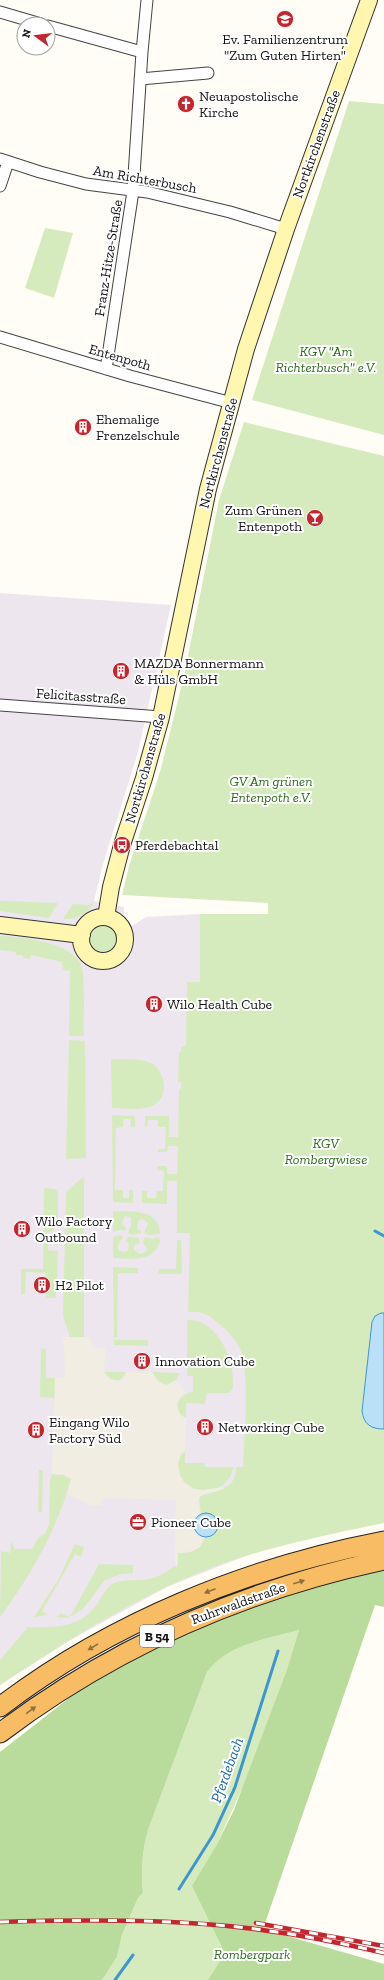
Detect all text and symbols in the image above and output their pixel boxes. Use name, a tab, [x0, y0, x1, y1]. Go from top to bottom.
school or university icon: Ev. Familienzentrum "Zum Guten Hirten"	[275, 9, 295, 29]
north arrow	[16, 16, 56, 56]
text: N	[19, 27, 34, 39]
place label: Ev. Familienzentrum "Zum Guten Hirten"	[222, 31, 348, 64]
street label: Nortkirchenstraße	[289, 87, 344, 201]
place label: Neuapostolische Kirche	[199, 88, 299, 121]
church icon: Neuapostolische Kirche	[176, 94, 196, 114]
street label: Am Richterbusch	[92, 162, 198, 197]
street label: Franz-Hitze-Straße	[91, 198, 126, 318]
street label: Entenpoth	[87, 340, 153, 375]
park label: KGV "Am Richterbusch" e.V.	[275, 343, 377, 376]
street label: Nortkirchenstraße	[196, 395, 242, 510]
place label: Ehemalige Frenzelschule	[96, 411, 180, 444]
building icon: Ehemalige Frenzelschule	[73, 417, 93, 437]
place label: Zum Grünen Entenpoth	[225, 502, 302, 535]
bar icon: Zum Grünen Entenpoth	[305, 508, 325, 528]
place label: MAZDA Bonnermann & Hüls GmbH	[134, 655, 264, 688]
building icon: MAZDA Bonnermann & Hüls GmbH	[111, 661, 131, 681]
street label: Felicitasstraße	[36, 685, 127, 708]
street label: Nortkirchenstraße	[122, 711, 169, 825]
park label: GV Am grünen Entenpoth e.V.	[229, 773, 313, 806]
bus stop icon: Pferdebachtal	[112, 835, 132, 855]
place label: Pferdebachtal	[135, 837, 219, 854]
building icon: Wilo Health Cube	[144, 994, 164, 1014]
place label: Wilo Health Cube	[167, 996, 273, 1013]
park label: KGV Rombergwiese	[285, 1135, 367, 1168]
place label: Wilo Factory Outbound	[35, 1213, 113, 1246]
building icon: Wilo Factory Outbound	[12, 1219, 32, 1239]
building icon: H2 Pilot	[32, 1275, 52, 1295]
place label: H2 Pilot	[55, 1277, 105, 1294]
building icon: Innovation Cube	[132, 1351, 152, 1371]
place label: Innovation Cube	[155, 1353, 255, 1370]
place label: Eingang Wilo Factory Süd	[49, 1414, 130, 1447]
building icon: Networking Cube	[195, 1417, 215, 1437]
place label: Networking Cube	[218, 1419, 325, 1436]
building icon: Eingang Wilo Factory Süd	[26, 1420, 46, 1440]
office icon: Pioneer Cube	[128, 1512, 148, 1532]
place label: Pioneer Cube	[151, 1514, 232, 1531]
street label: Ruhrwaldstraße	[189, 1578, 288, 1628]
one-way arrow	[293, 1579, 305, 1585]
one-way arrow	[204, 1588, 216, 1594]
road number: B 54	[140, 1625, 174, 1647]
one-way arrow	[88, 1643, 98, 1651]
one-way arrow	[26, 1706, 37, 1714]
water label: Pferdebach	[207, 1735, 247, 1805]
park label: Rombergpark	[214, 1946, 290, 1963]

